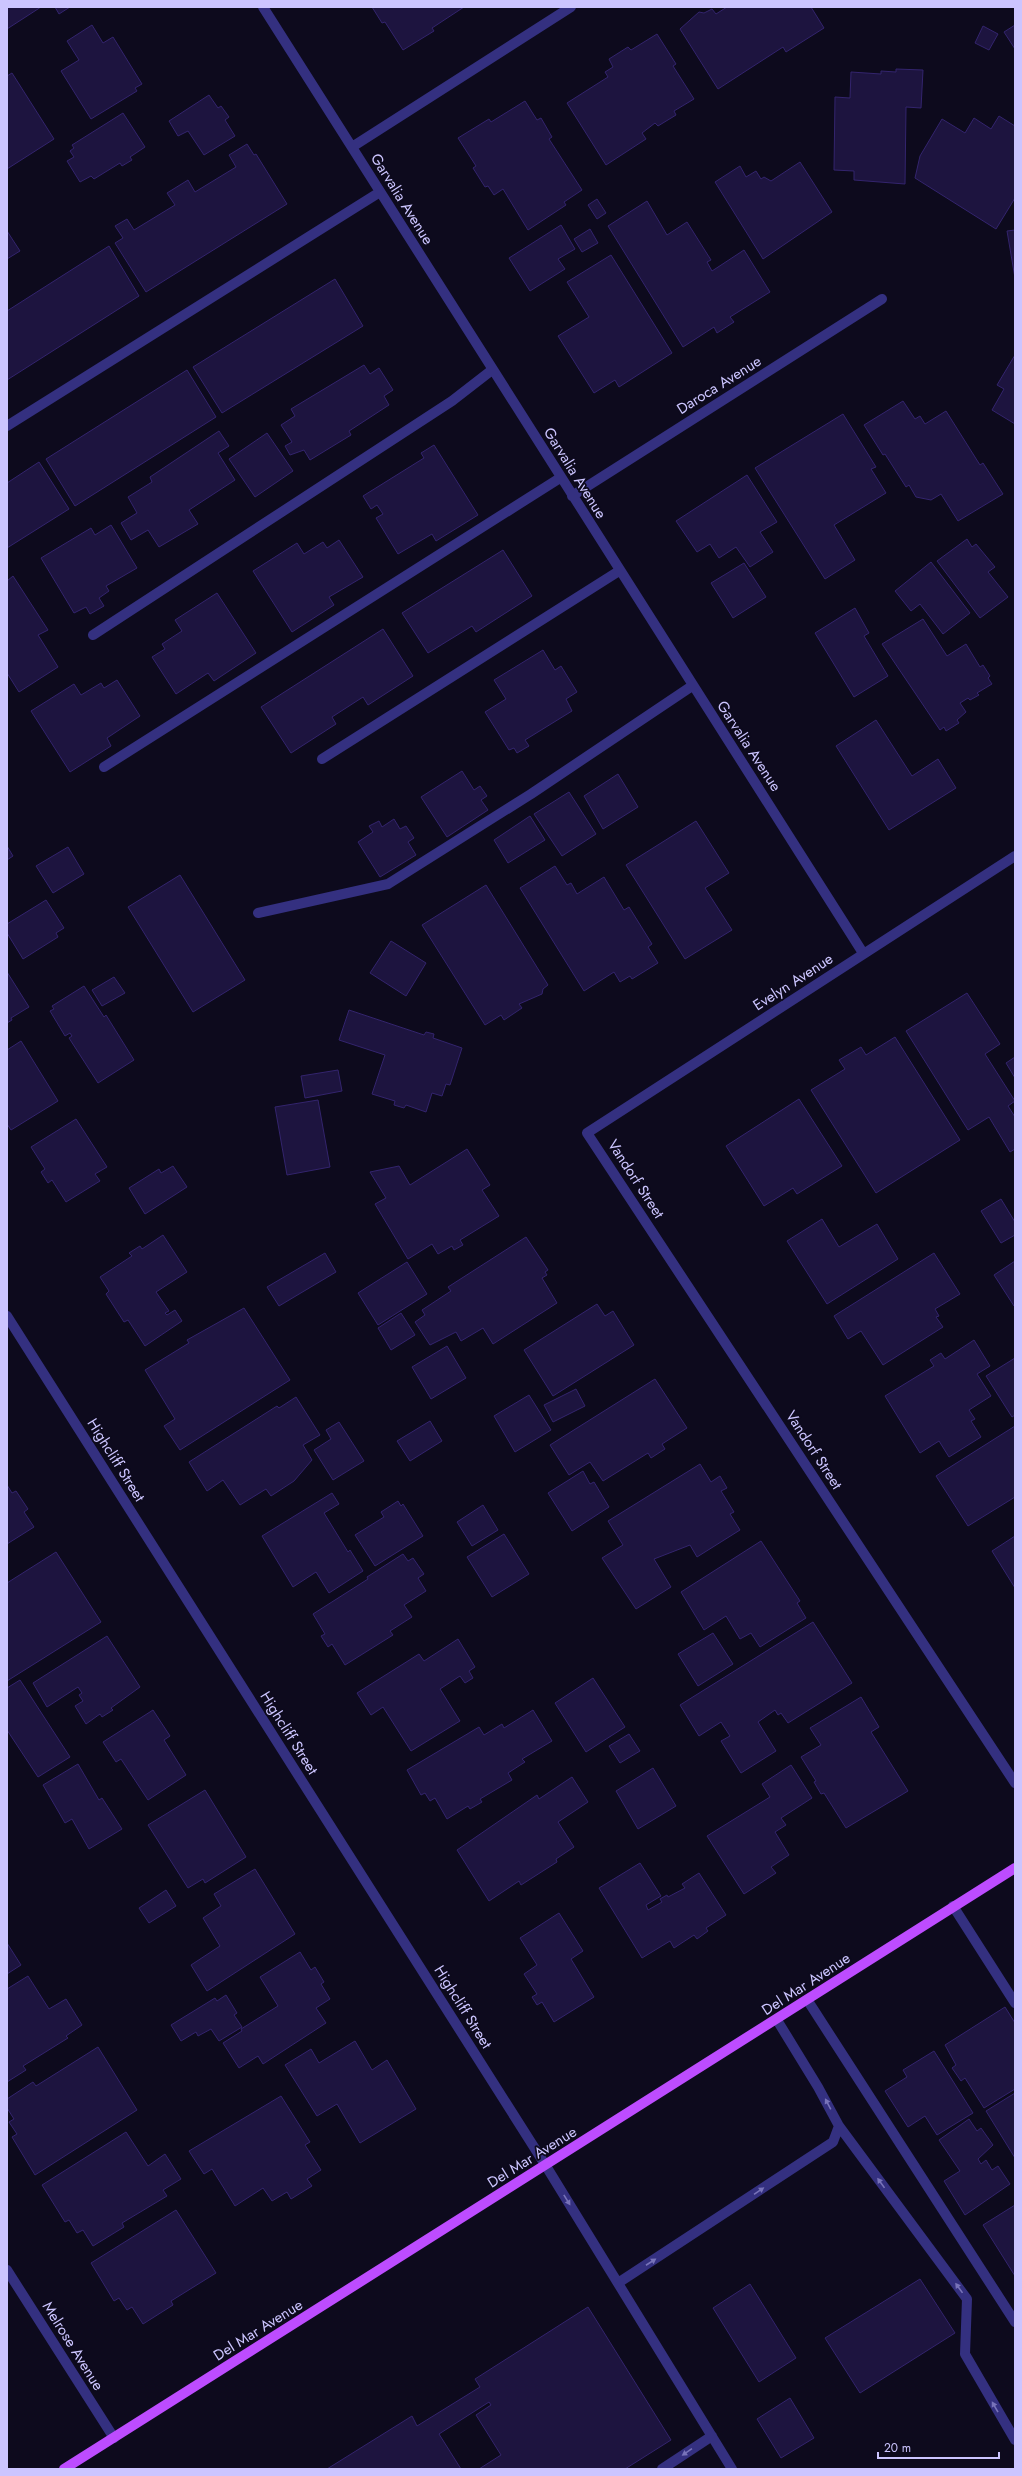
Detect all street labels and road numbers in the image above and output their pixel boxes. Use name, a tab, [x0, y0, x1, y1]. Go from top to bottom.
street label: Garvalia Avenue	[365, 149, 439, 249]
street label: Daroca Avenue	[672, 350, 766, 420]
street label: Garvalia Avenue	[538, 423, 612, 523]
street label: Garvalia Avenue	[711, 696, 787, 796]
street label: Evelyn Avenue	[749, 948, 838, 1016]
street label: Vandorf Street	[602, 1135, 670, 1223]
street label: Vandorf Street	[780, 1406, 848, 1494]
street label: Highcliff Street	[82, 1414, 151, 1506]
street label: Highcliff Street	[255, 1687, 324, 1779]
street label: Del Mar Avenue	[757, 1947, 855, 2021]
street label: Highcliff Street	[429, 1961, 498, 2053]
street label: Del Mar Avenue	[483, 2121, 581, 2193]
street label: Del Mar Avenue	[209, 2294, 307, 2366]
street label: Melrose Avenue	[37, 2297, 109, 2395]

